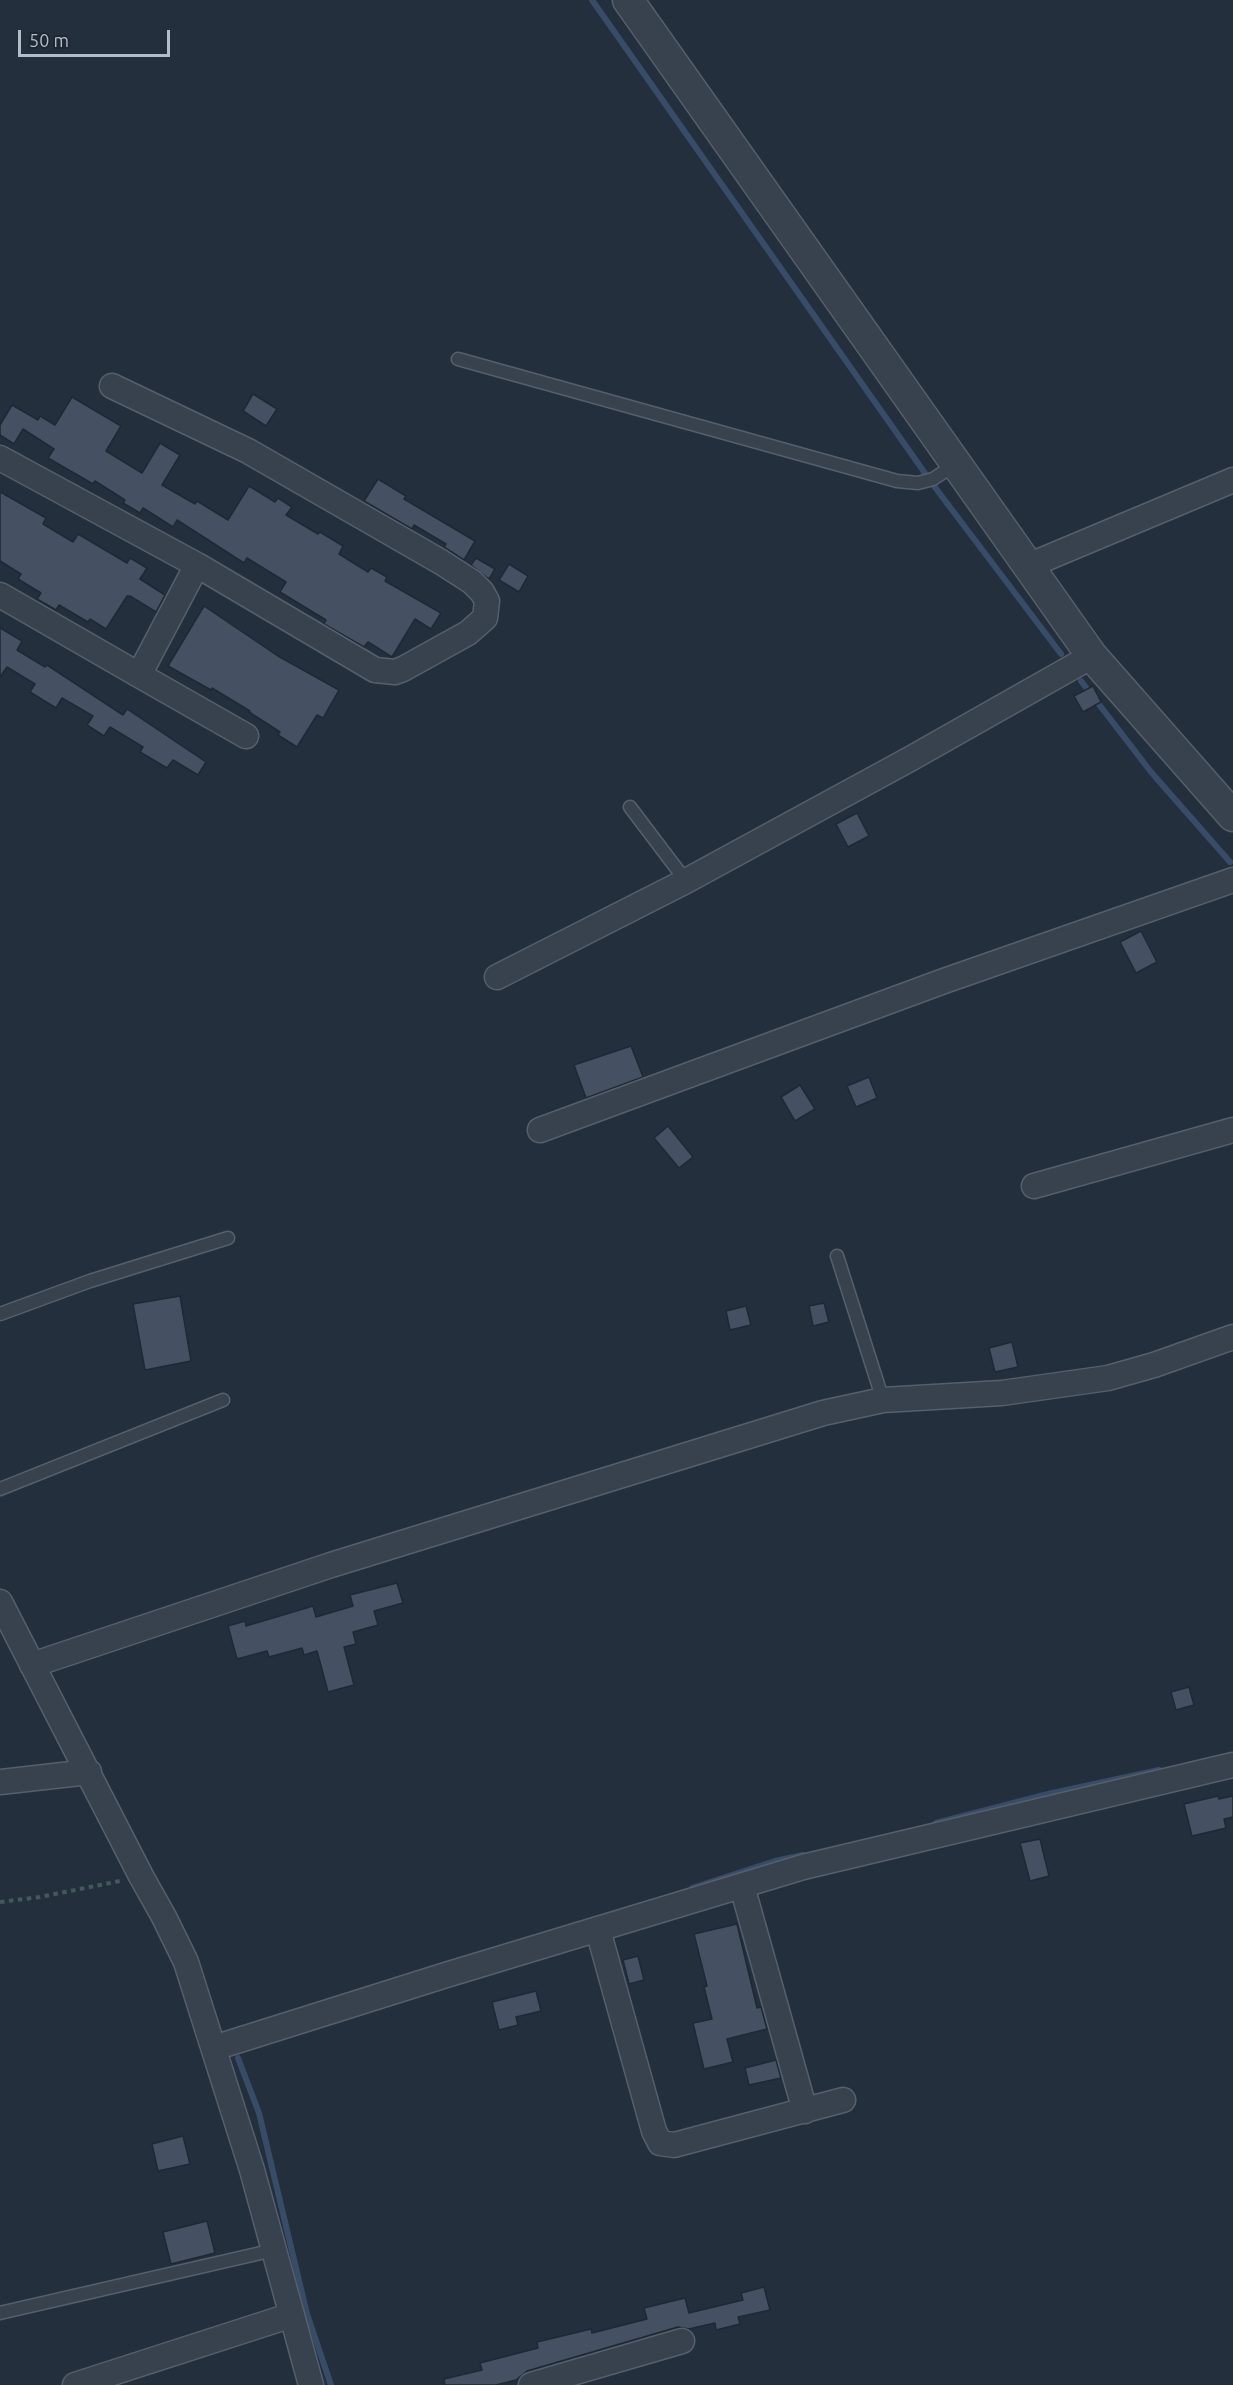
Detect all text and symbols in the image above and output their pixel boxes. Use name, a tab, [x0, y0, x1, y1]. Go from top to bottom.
scale bar	[21, 18, 172, 56]
text: 50 m	[29, 30, 69, 50]

